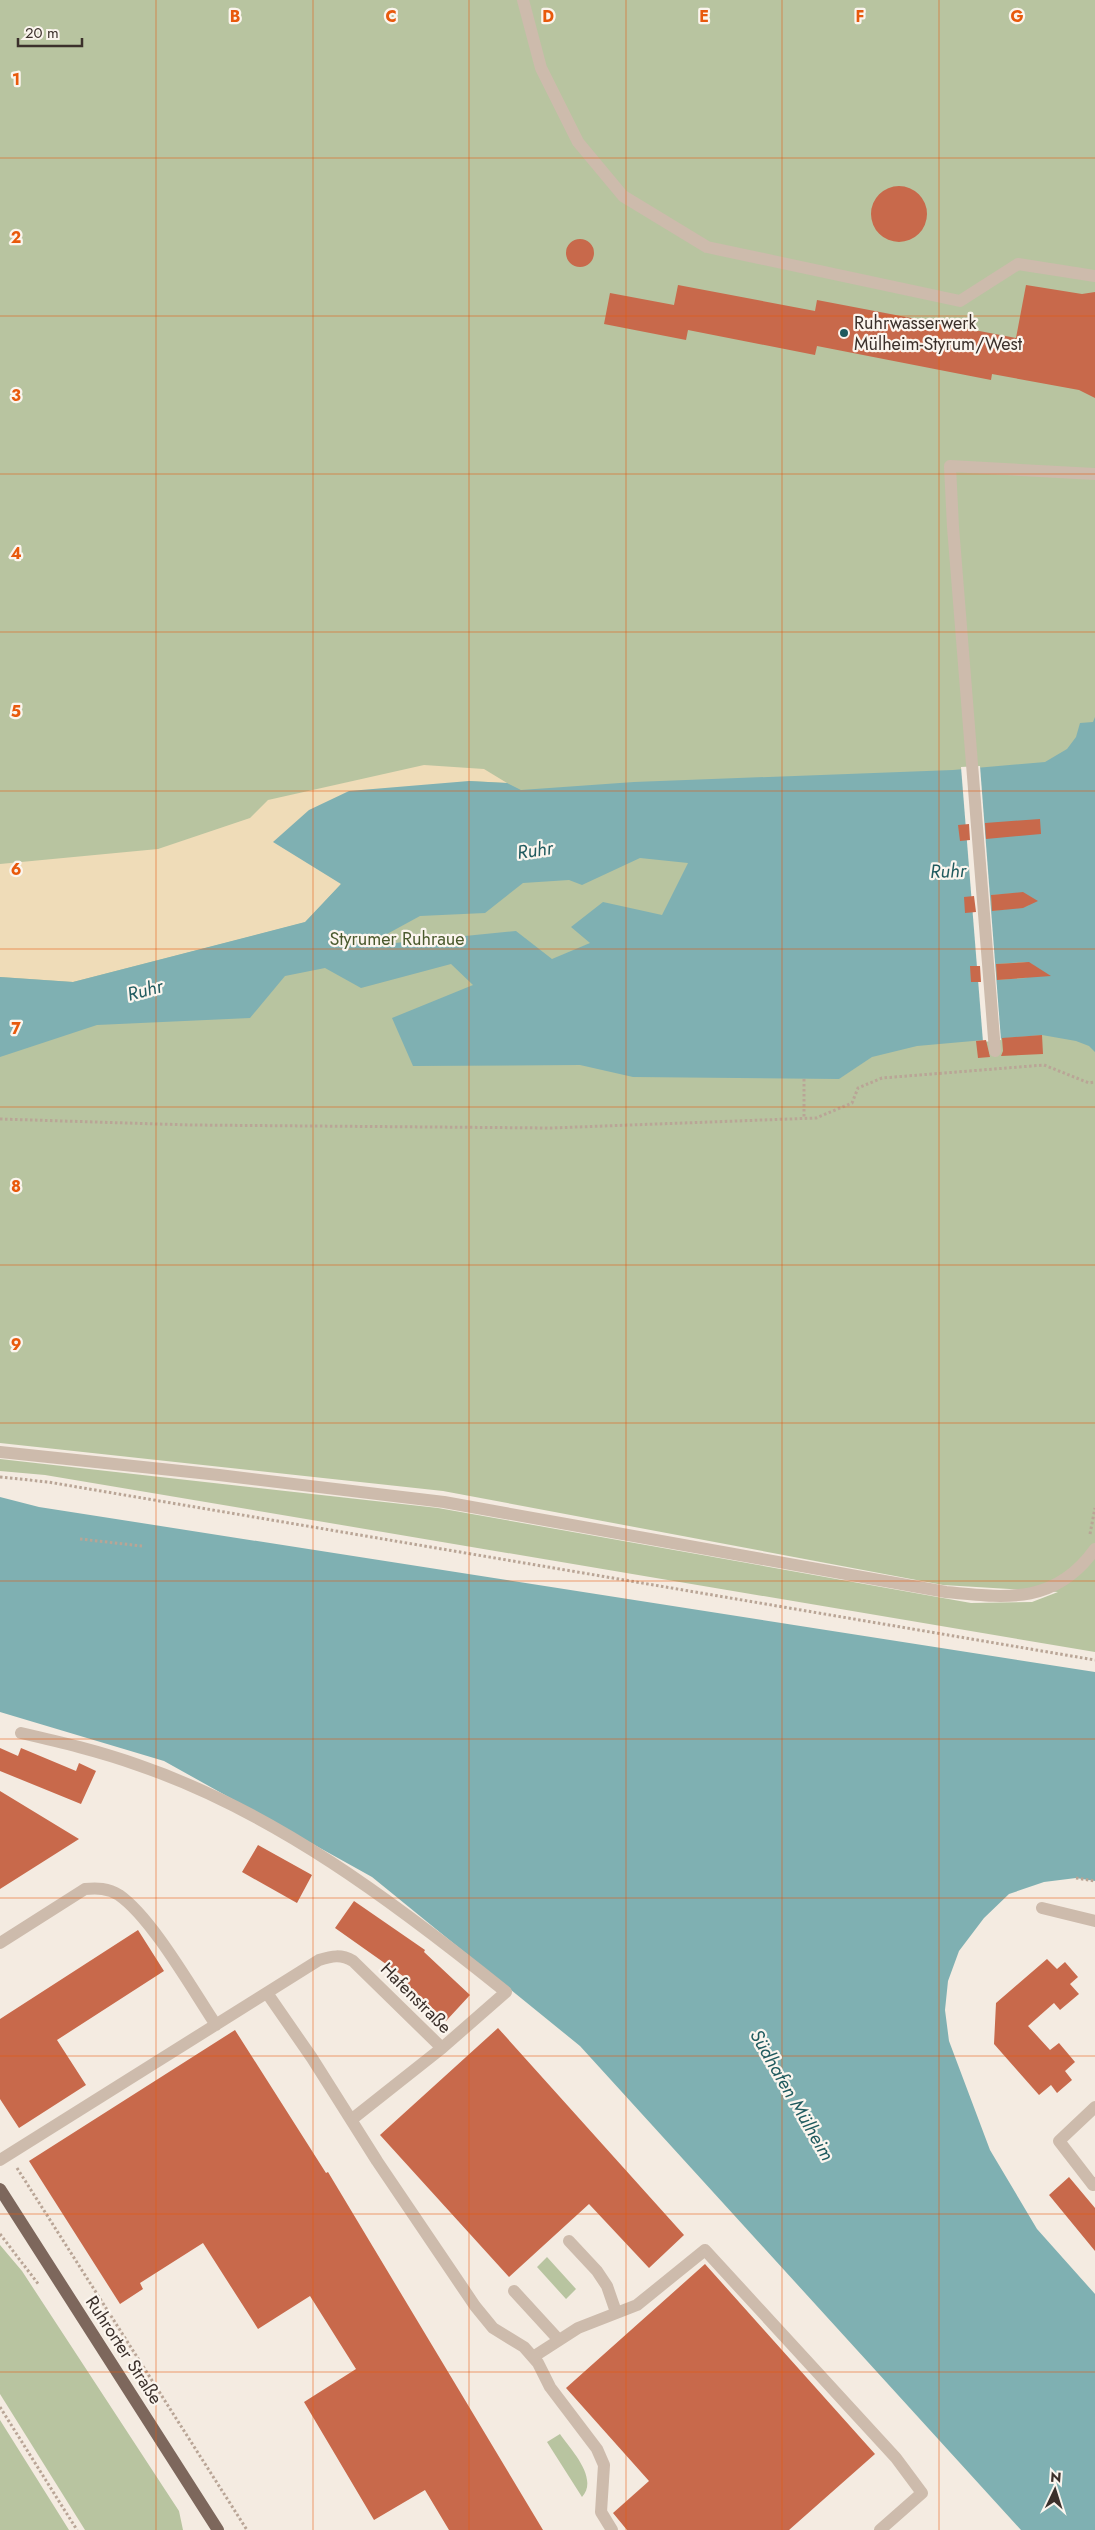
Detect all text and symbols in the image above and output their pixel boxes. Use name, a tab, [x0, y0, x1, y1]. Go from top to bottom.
text: B	[230, 5, 240, 28]
text: C	[385, 5, 397, 28]
text: D	[542, 5, 554, 28]
text: E	[699, 5, 709, 28]
text: F	[856, 5, 864, 28]
text: G	[1010, 5, 1024, 28]
scale bar	[18, 15, 81, 47]
text: 20 m	[25, 22, 59, 44]
text: 1	[12, 68, 20, 91]
text: 2	[11, 226, 21, 249]
place label: Ruhrwasserwerk Mülheim-Styrum/West	[854, 310, 1023, 357]
marker: Ruhrwasserwerk Mülheim-Styrum/West	[838, 327, 850, 339]
text: 3	[11, 384, 21, 407]
text: 4	[10, 542, 22, 565]
text: 5	[11, 700, 21, 723]
water label: Ruhr	[515, 834, 556, 866]
water label: Ruhr	[930, 857, 968, 885]
text: 6	[11, 858, 21, 881]
park label: Styrumer Ruhraue	[329, 926, 465, 952]
water label: Ruhr	[124, 972, 167, 1008]
text: 7	[11, 1017, 21, 1040]
text: 8	[11, 1175, 21, 1198]
text: 9	[11, 1333, 21, 1356]
street label: Hafenstraße	[375, 1957, 457, 2039]
water label: Südhafen Mülheim	[743, 2024, 841, 2166]
street label: Ruhrorter Straße	[79, 2291, 169, 2409]
north arrow	[1030, 2465, 1080, 2515]
text: N	[1050, 2467, 1062, 2487]

